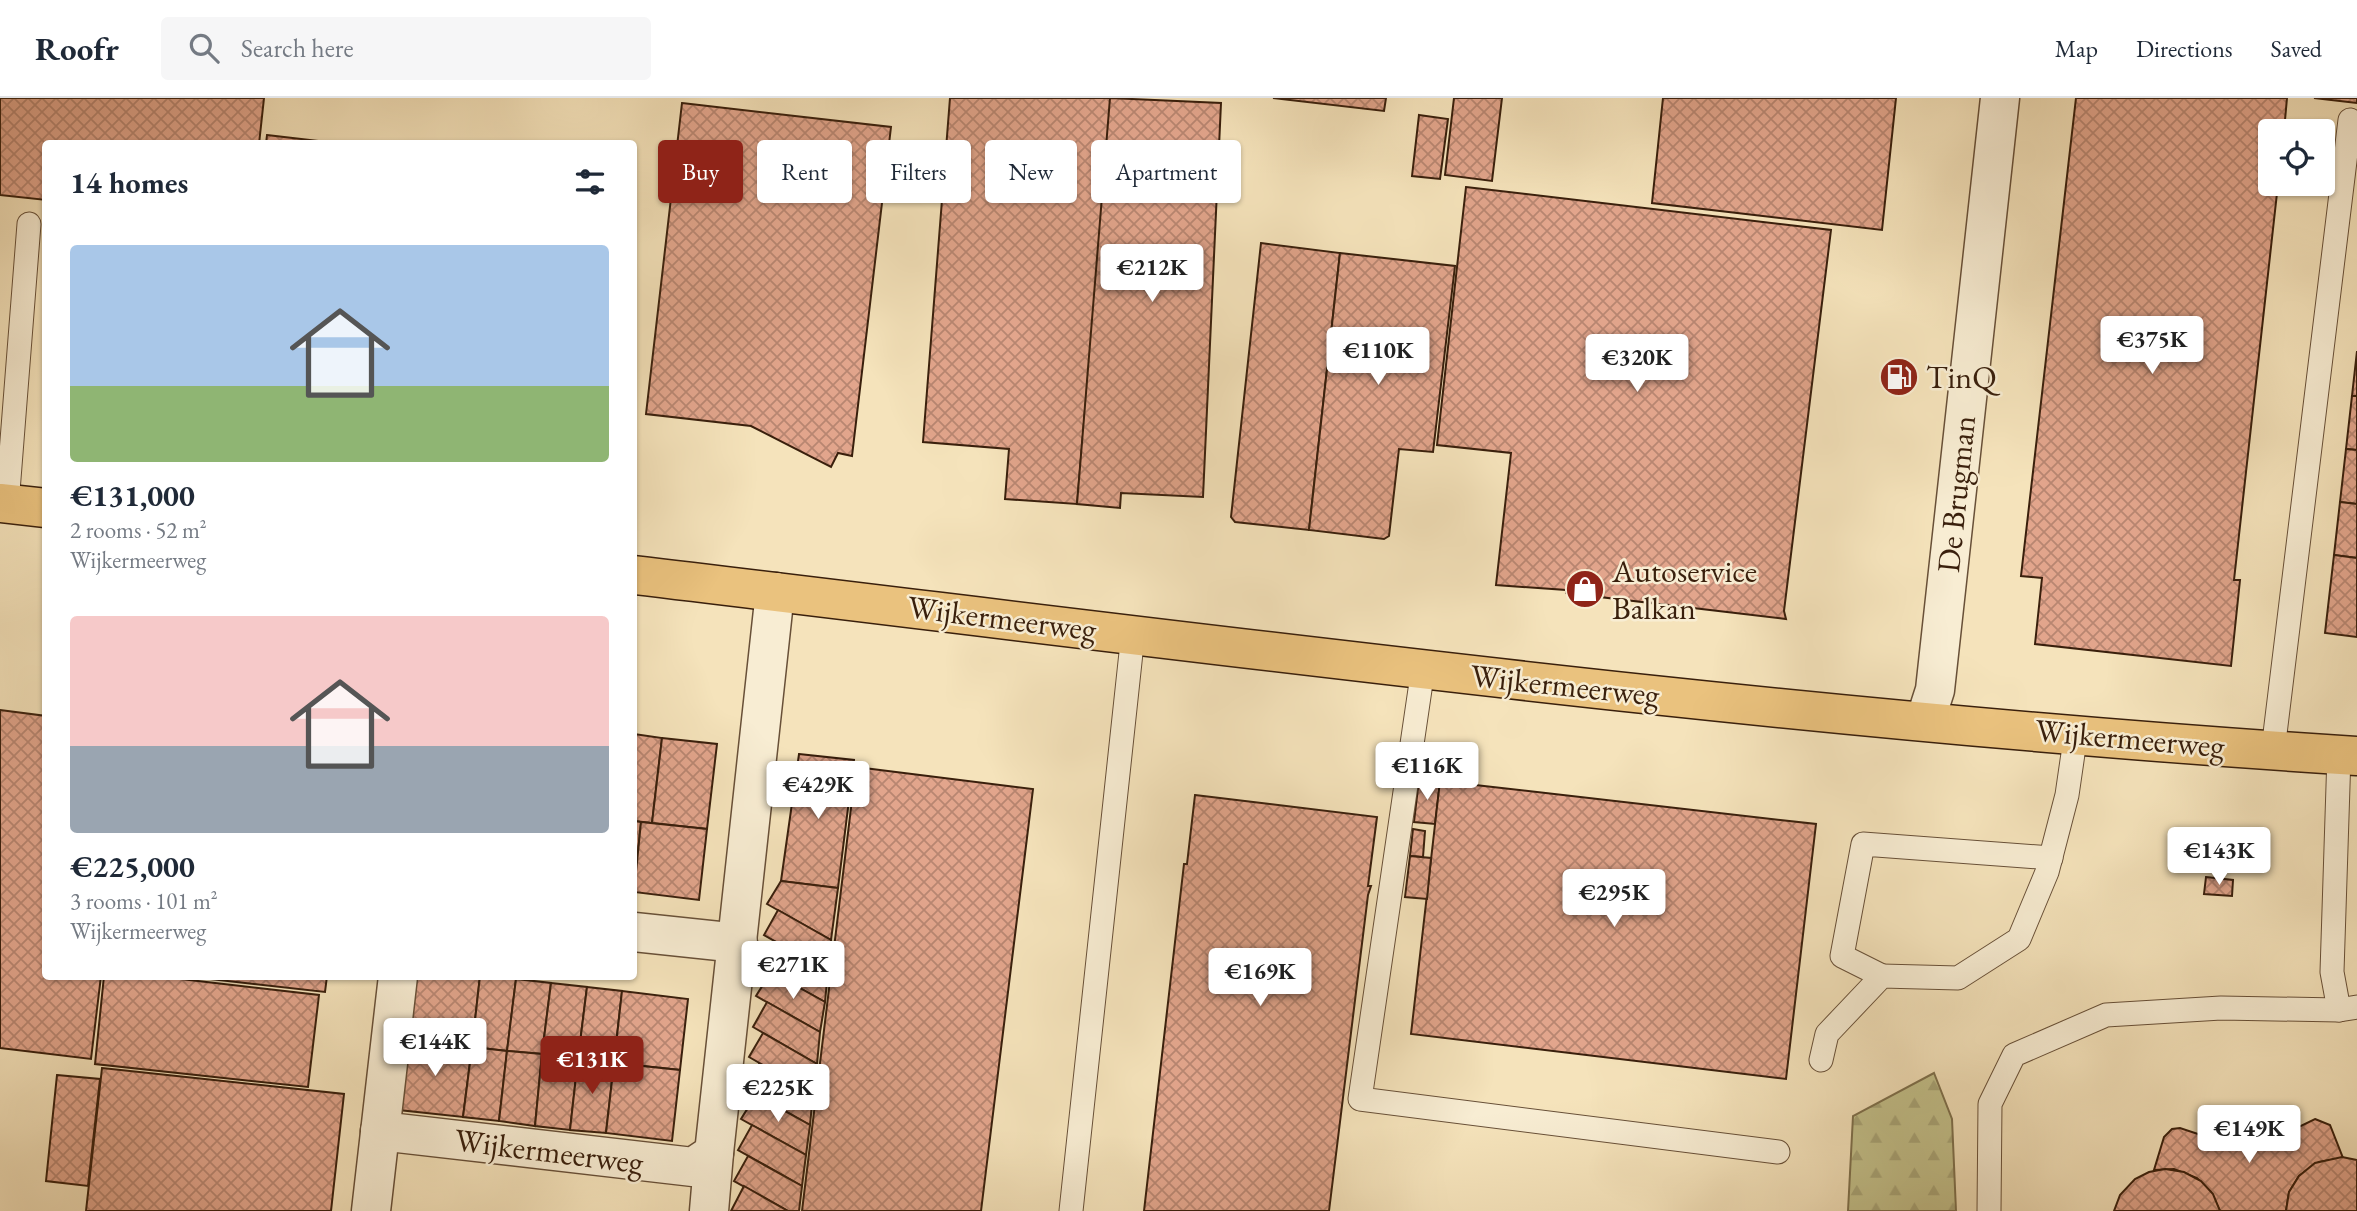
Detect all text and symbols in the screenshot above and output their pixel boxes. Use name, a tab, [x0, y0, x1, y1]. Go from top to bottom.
search box	[161, 17, 651, 80]
text: Roofr	[35, 27, 119, 70]
icon: search	[185, 29, 223, 67]
text: Search here	[241, 31, 354, 65]
text: Map	[2055, 33, 2098, 64]
text: Directions	[2136, 33, 2233, 64]
text: Saved	[2271, 33, 2322, 64]
map controls	[2258, 119, 2335, 196]
button: locate	[2258, 119, 2335, 196]
chip: Buy	[658, 140, 743, 203]
chip: Rent	[757, 140, 852, 203]
chip: Filters	[866, 140, 971, 203]
chip: New	[985, 140, 1077, 203]
chip: Apartment	[1091, 140, 1241, 203]
text: 14 homes	[70, 163, 188, 202]
icon: filters	[571, 163, 609, 201]
pin: €212K	[1103, 244, 1201, 304]
text: €212K	[1116, 252, 1188, 282]
icon: home	[277, 290, 403, 416]
pin: €375K	[2103, 316, 2201, 376]
text: €375K	[2116, 324, 2188, 354]
pin: €110K	[1329, 328, 1427, 387]
pin: €320K	[1588, 334, 1686, 394]
text: €110K	[1342, 335, 1414, 365]
text: €320K	[1601, 342, 1673, 372]
fuel station icon: TinQ	[1878, 356, 1920, 398]
place label: TinQ	[1926, 356, 2001, 398]
street label: De Brugman	[1927, 413, 1985, 575]
text: €131,000	[70, 476, 195, 515]
text: 2 rooms · 52 m²	[70, 515, 207, 545]
text: Wijkermeerweg	[70, 545, 206, 575]
place label: Autoservice Balkan	[1611, 550, 1757, 629]
shop icon: Autoservice Balkan	[1564, 568, 1606, 610]
street label: Wijkermeerweg	[905, 586, 1100, 651]
street label: Wijkermeerweg	[1468, 654, 1663, 716]
icon: home	[277, 661, 403, 787]
street label: Wijkermeerweg	[2034, 709, 2227, 767]
pin: €116K	[1378, 742, 1476, 802]
text: €116K	[1391, 750, 1463, 780]
pin: €429K	[769, 762, 867, 821]
text: €429K	[782, 769, 854, 799]
pin: €143K	[2170, 828, 2268, 887]
text: €143K	[2183, 835, 2255, 865]
text: €225,000	[70, 847, 195, 886]
pin: €295K	[1565, 870, 1663, 929]
text: €295K	[1578, 877, 1650, 907]
text: 3 rooms · 101 m²	[70, 886, 218, 916]
text: Wijkermeerweg	[70, 916, 206, 946]
pin: €271K	[744, 942, 842, 1001]
pin: €169K	[1211, 948, 1309, 1008]
text: €271K	[757, 949, 829, 979]
text: €169K	[1224, 956, 1296, 986]
pin: €144K	[386, 1018, 484, 1078]
text: €144K	[399, 1026, 471, 1056]
pin: €131K	[543, 1037, 641, 1096]
text: €131K	[556, 1044, 628, 1074]
pin: €225K	[729, 1065, 827, 1124]
text: €225K	[742, 1072, 814, 1102]
pin: €149K	[2200, 1105, 2298, 1165]
text: €149K	[2213, 1113, 2285, 1143]
street label: Wijkermeerweg	[452, 1119, 647, 1184]

